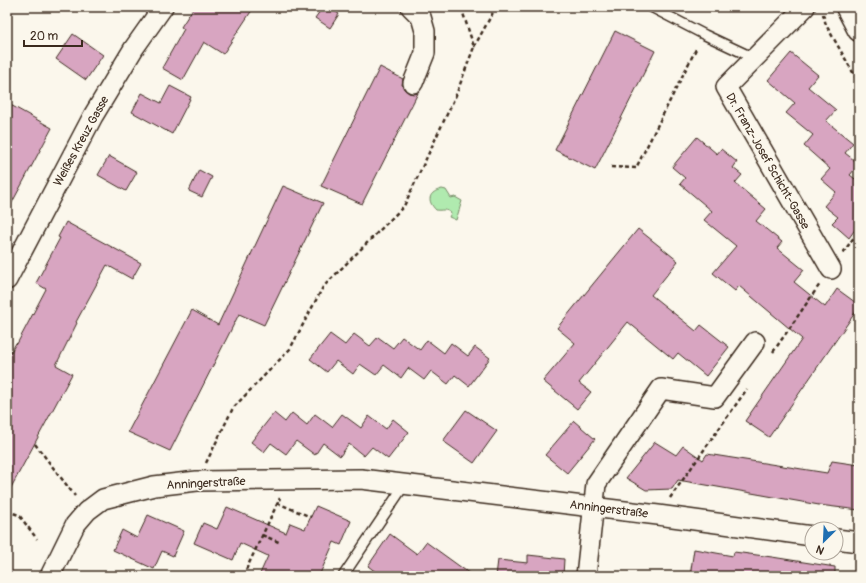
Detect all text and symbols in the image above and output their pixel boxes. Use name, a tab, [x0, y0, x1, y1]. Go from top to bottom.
scale bar	[24, 22, 82, 48]
text: 20 m	[30, 29, 59, 44]
street label: Dr. Franz-Josef Schicht-Gasse	[722, 90, 813, 232]
street label: Weißes Kreuz Gasse	[50, 93, 113, 189]
street label: Anningerstraße	[166, 474, 246, 493]
street label: Anningerstraße	[569, 497, 649, 522]
north arrow	[804, 521, 844, 561]
text: N	[814, 542, 826, 557]

